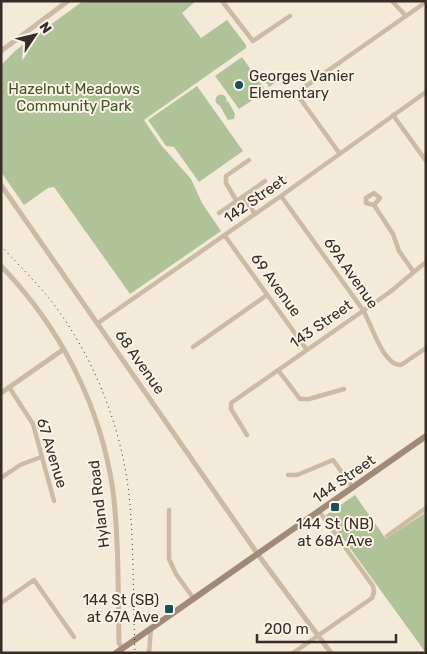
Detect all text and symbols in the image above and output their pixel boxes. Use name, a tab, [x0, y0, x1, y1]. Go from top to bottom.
north arrow	[10, 10, 60, 60]
text: N	[35, 19, 55, 37]
place label: Georges Vanier Elementary	[249, 67, 354, 102]
marker: Georges Vanier Elementary	[233, 79, 245, 91]
park label: Hazelnut Meadows Community Park	[8, 80, 140, 115]
street label: 142 Street	[221, 171, 290, 227]
street label: 69A Avenue	[320, 234, 382, 312]
street label: 69 Avenue	[247, 250, 305, 320]
street label: 143 Street	[286, 296, 356, 352]
street label: 68 Avenue	[111, 326, 169, 398]
street label: 67 Avenue	[33, 416, 71, 490]
street label: 144 Street	[309, 451, 379, 507]
street label: Hyland Road	[85, 459, 113, 549]
marker: 144 St (NB) at 68A Ave	[329, 501, 341, 513]
place label: 144 St (NB) at 68A Ave	[296, 515, 374, 550]
place label: 144 St (SB) at 67A Ave	[83, 591, 159, 626]
marker: 144 St (SB) at 67A Ave	[163, 603, 175, 615]
scale bar	[257, 612, 396, 644]
text: 200 m	[264, 620, 309, 638]

